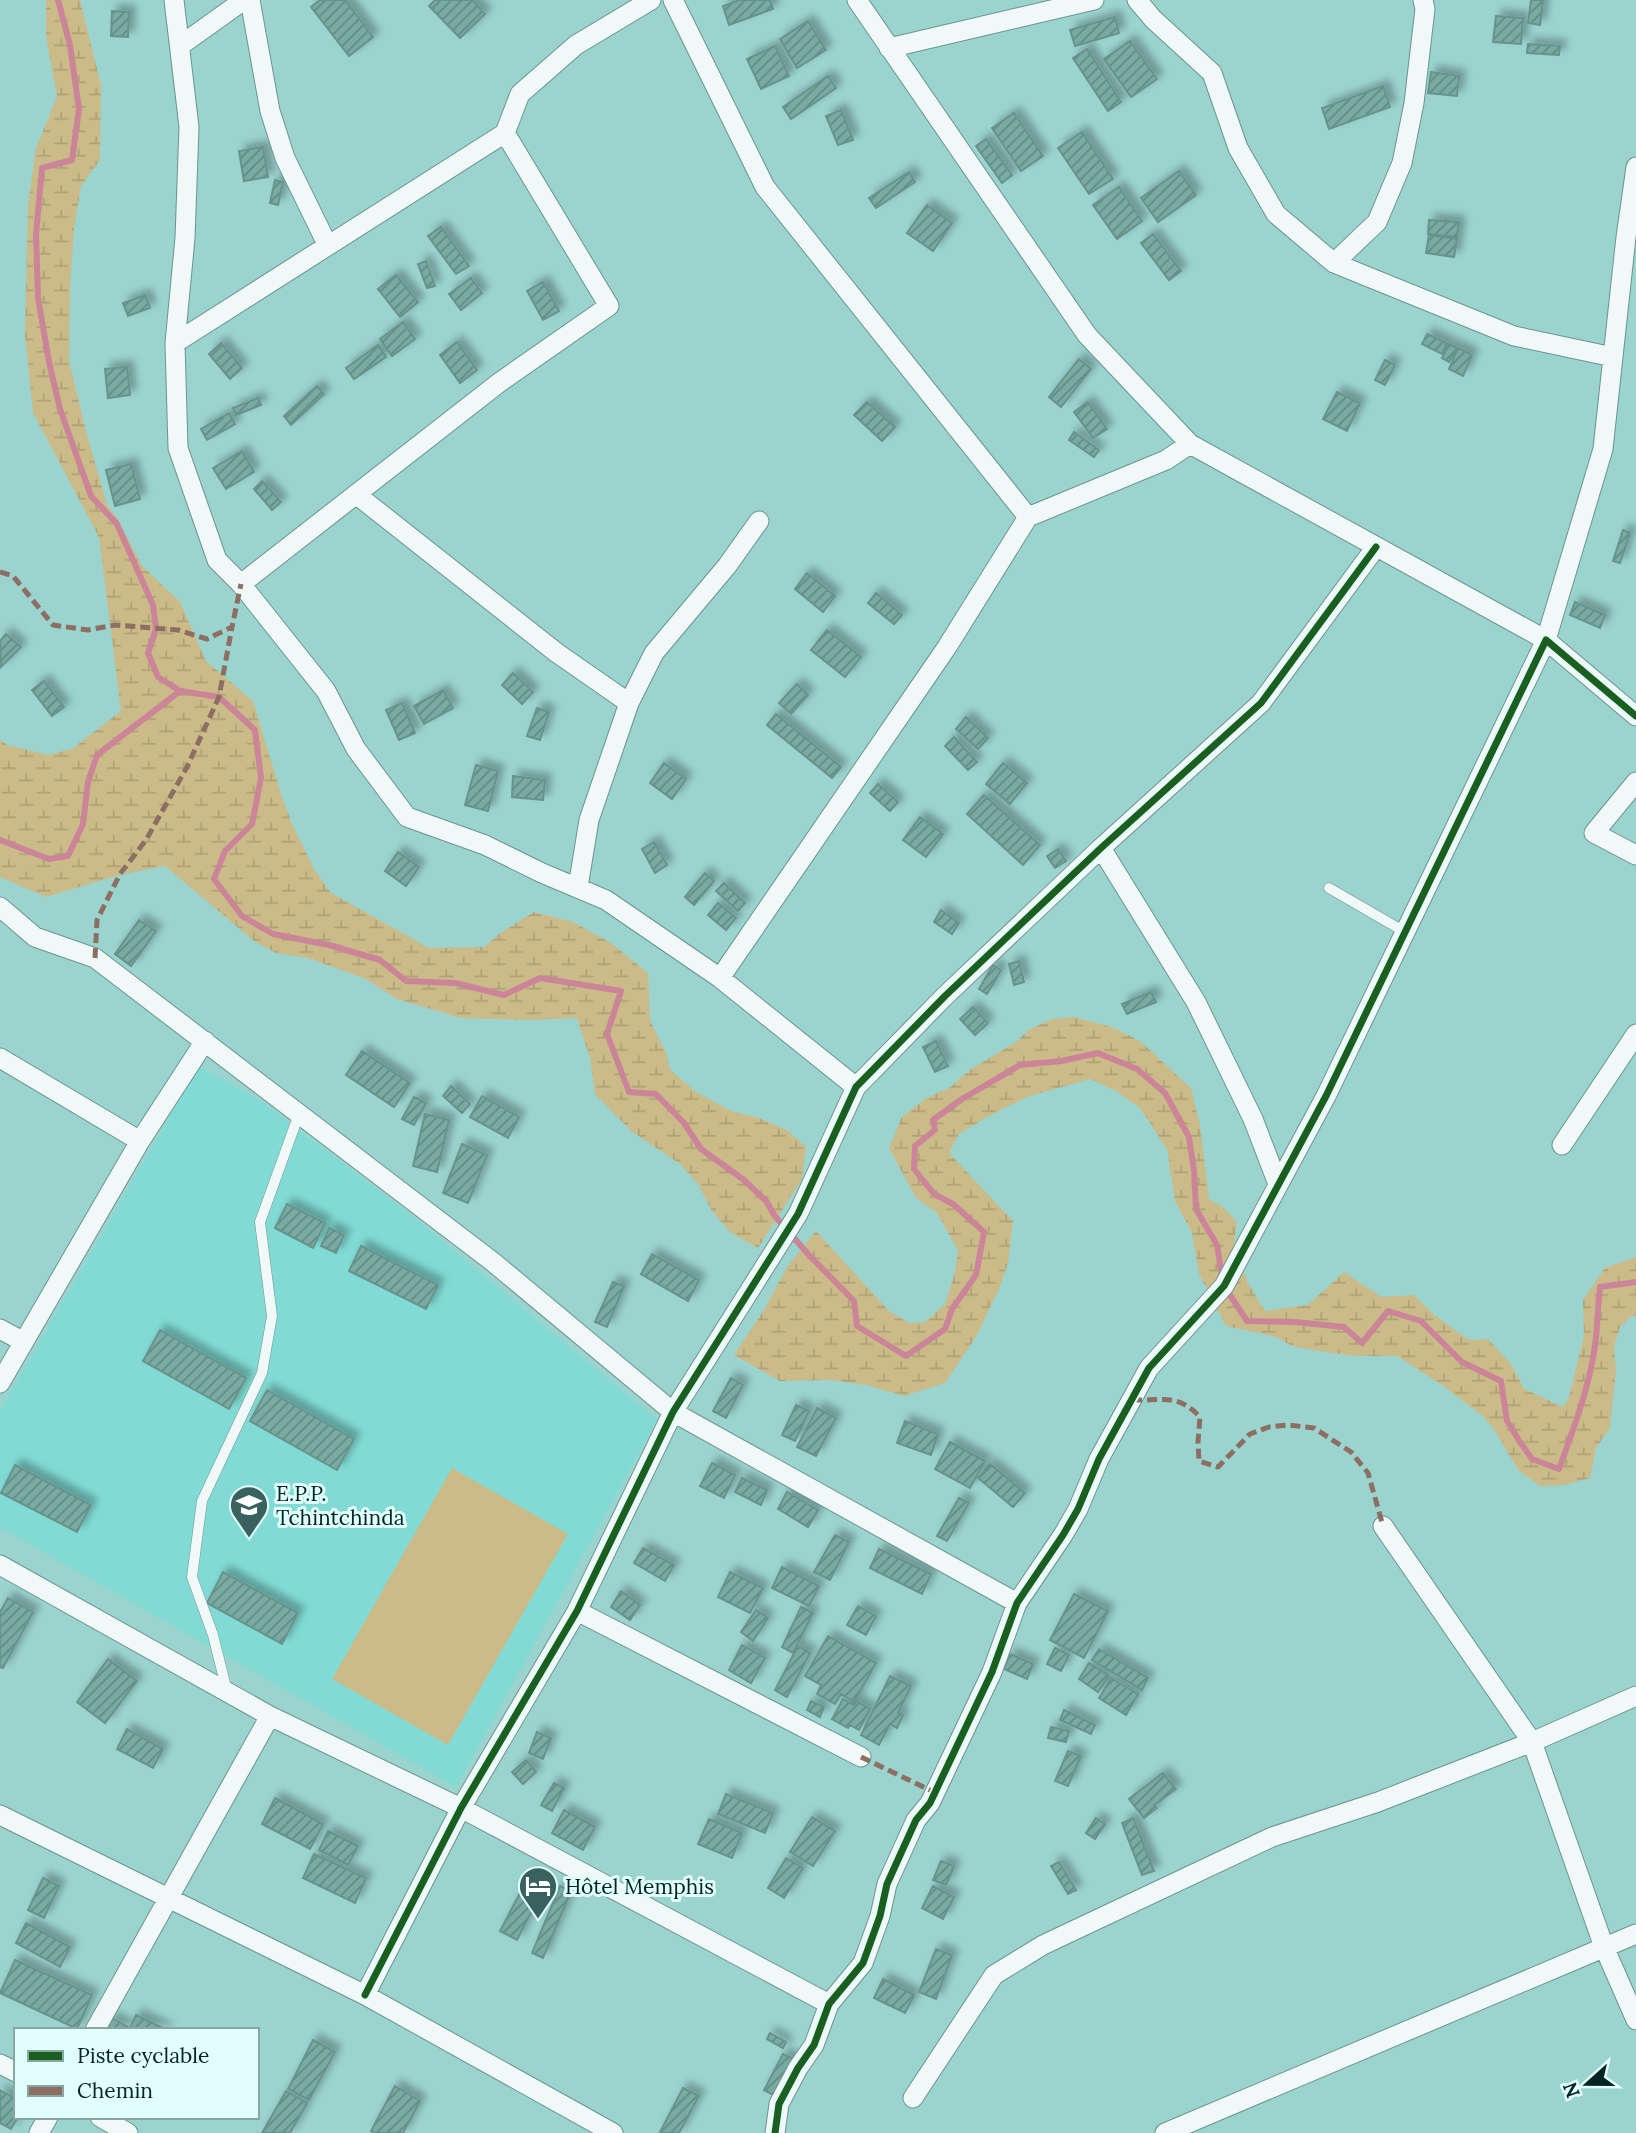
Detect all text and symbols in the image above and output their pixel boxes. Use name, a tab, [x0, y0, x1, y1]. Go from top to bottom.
place label: E.P.P. Tchintchinda	[276, 1480, 405, 1531]
school or university icon: E.P.P. Tchintchinda	[228, 1484, 270, 1539]
hotel icon: Hôtel Memphis	[517, 1865, 559, 1920]
place label: Hôtel Memphis	[565, 1873, 714, 1900]
legend	[14, 2028, 259, 2119]
text: Piste cyclable	[77, 2042, 209, 2069]
north arrow	[1552, 2049, 1622, 2119]
text: Chemin	[77, 2077, 153, 2104]
text: N	[1557, 2079, 1585, 2101]

